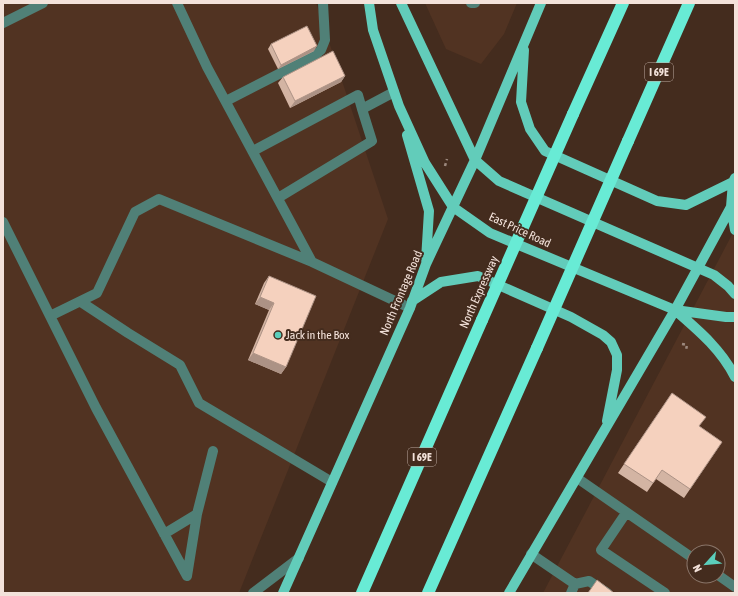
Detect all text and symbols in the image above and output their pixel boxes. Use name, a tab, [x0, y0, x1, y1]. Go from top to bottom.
road number: I 69E	[645, 63, 673, 81]
street label: East Price Road	[487, 210, 553, 250]
street label: North Frontage Road	[377, 249, 425, 337]
street label: North Expressway	[457, 254, 501, 330]
place label: Jack in the Box	[286, 328, 350, 342]
marker: Jack in the Box	[273, 330, 283, 340]
road number: I 69E	[408, 448, 436, 466]
north arrow	[686, 544, 726, 584]
text: N	[690, 563, 704, 574]

